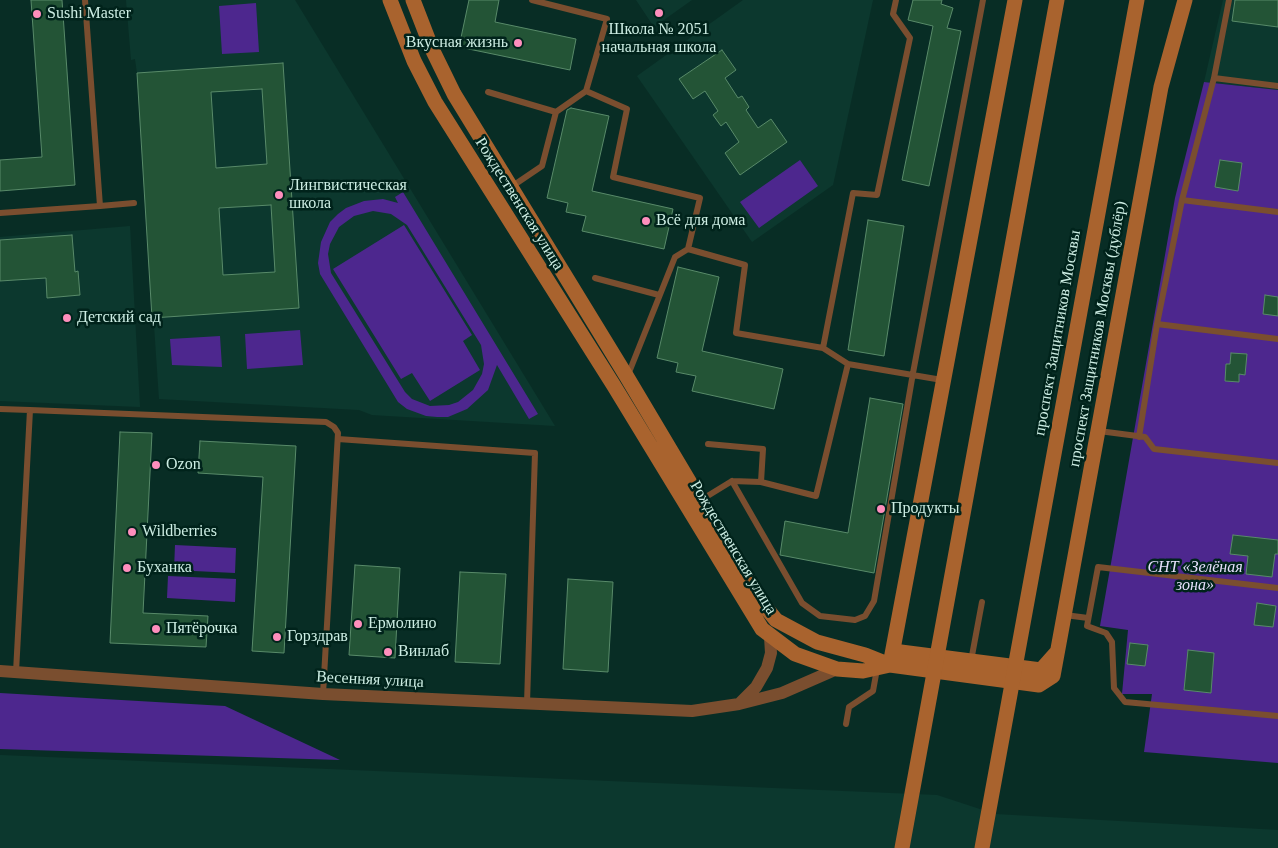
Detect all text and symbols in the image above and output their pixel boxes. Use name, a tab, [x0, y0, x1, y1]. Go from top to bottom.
place label: Sushi Master	[47, 4, 131, 24]
marker: Школа № 2051 начальная школа	[653, 7, 665, 19]
marker: Sushi Master	[31, 8, 43, 20]
place label: Школа № 2051 начальная школа	[602, 20, 716, 58]
place label: Вкусная жизнь	[406, 33, 508, 53]
marker: Вкусная жизнь	[512, 37, 524, 49]
street label: Рождественская улица	[470, 134, 568, 274]
place label: Лингвистическая школа	[289, 176, 407, 214]
marker: Лингвистическая школа	[273, 189, 285, 201]
street label: проспект Защитников Москвы (дублёр)	[1065, 200, 1131, 468]
place label: Всё для дома	[656, 211, 745, 231]
marker: Всё для дома	[640, 215, 652, 227]
street label: проспект Защитников Москвы	[1030, 229, 1086, 437]
place label: Детский сад	[77, 308, 161, 328]
marker: Детский сад	[61, 312, 73, 324]
place label: Ozon	[166, 455, 201, 475]
marker: Ozon	[150, 459, 162, 471]
street label: Рождественская улица	[685, 478, 781, 618]
place label: Продукты	[891, 499, 960, 519]
marker: Продукты	[875, 503, 887, 515]
place label: Wildberries	[142, 522, 217, 542]
marker: Wildberries	[126, 526, 138, 538]
place label: Буханка	[137, 558, 192, 578]
park label: СНТ «Зелёная зона»	[1147, 558, 1243, 596]
marker: Буханка	[121, 562, 133, 574]
place label: Ермолино	[368, 614, 437, 634]
marker: Ермолино	[352, 618, 364, 630]
place label: Пятёрочка	[166, 619, 237, 639]
marker: Пятёрочка	[150, 623, 162, 635]
place label: Горздрав	[287, 627, 348, 647]
marker: Горздрав	[271, 631, 283, 643]
place label: Винлаб	[398, 642, 449, 662]
marker: Винлаб	[382, 646, 394, 658]
street label: Весенняя улица	[316, 668, 424, 692]

